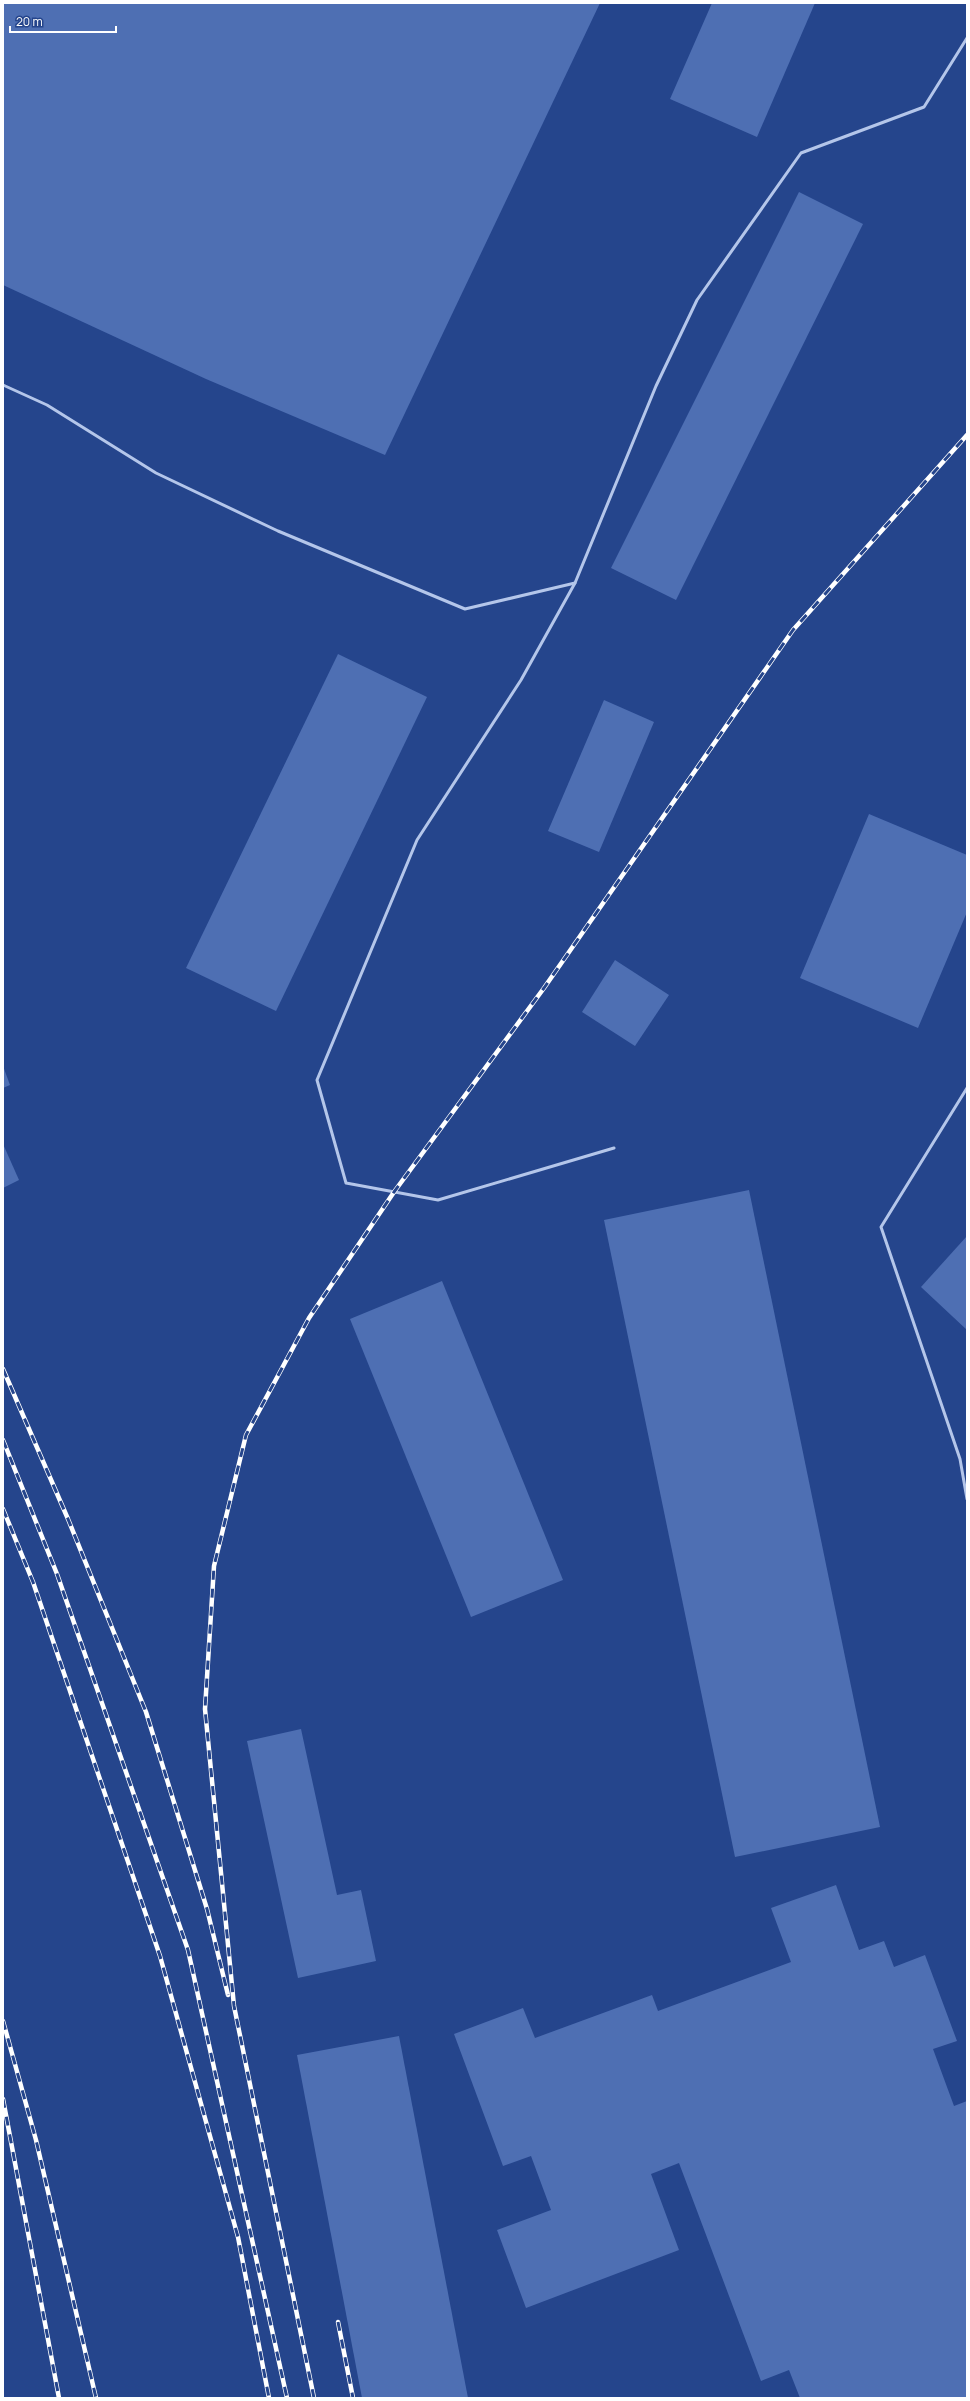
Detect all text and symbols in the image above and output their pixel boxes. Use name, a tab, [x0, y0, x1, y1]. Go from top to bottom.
scale bar	[10, 8, 116, 34]
text: 20 m	[16, 13, 43, 30]

